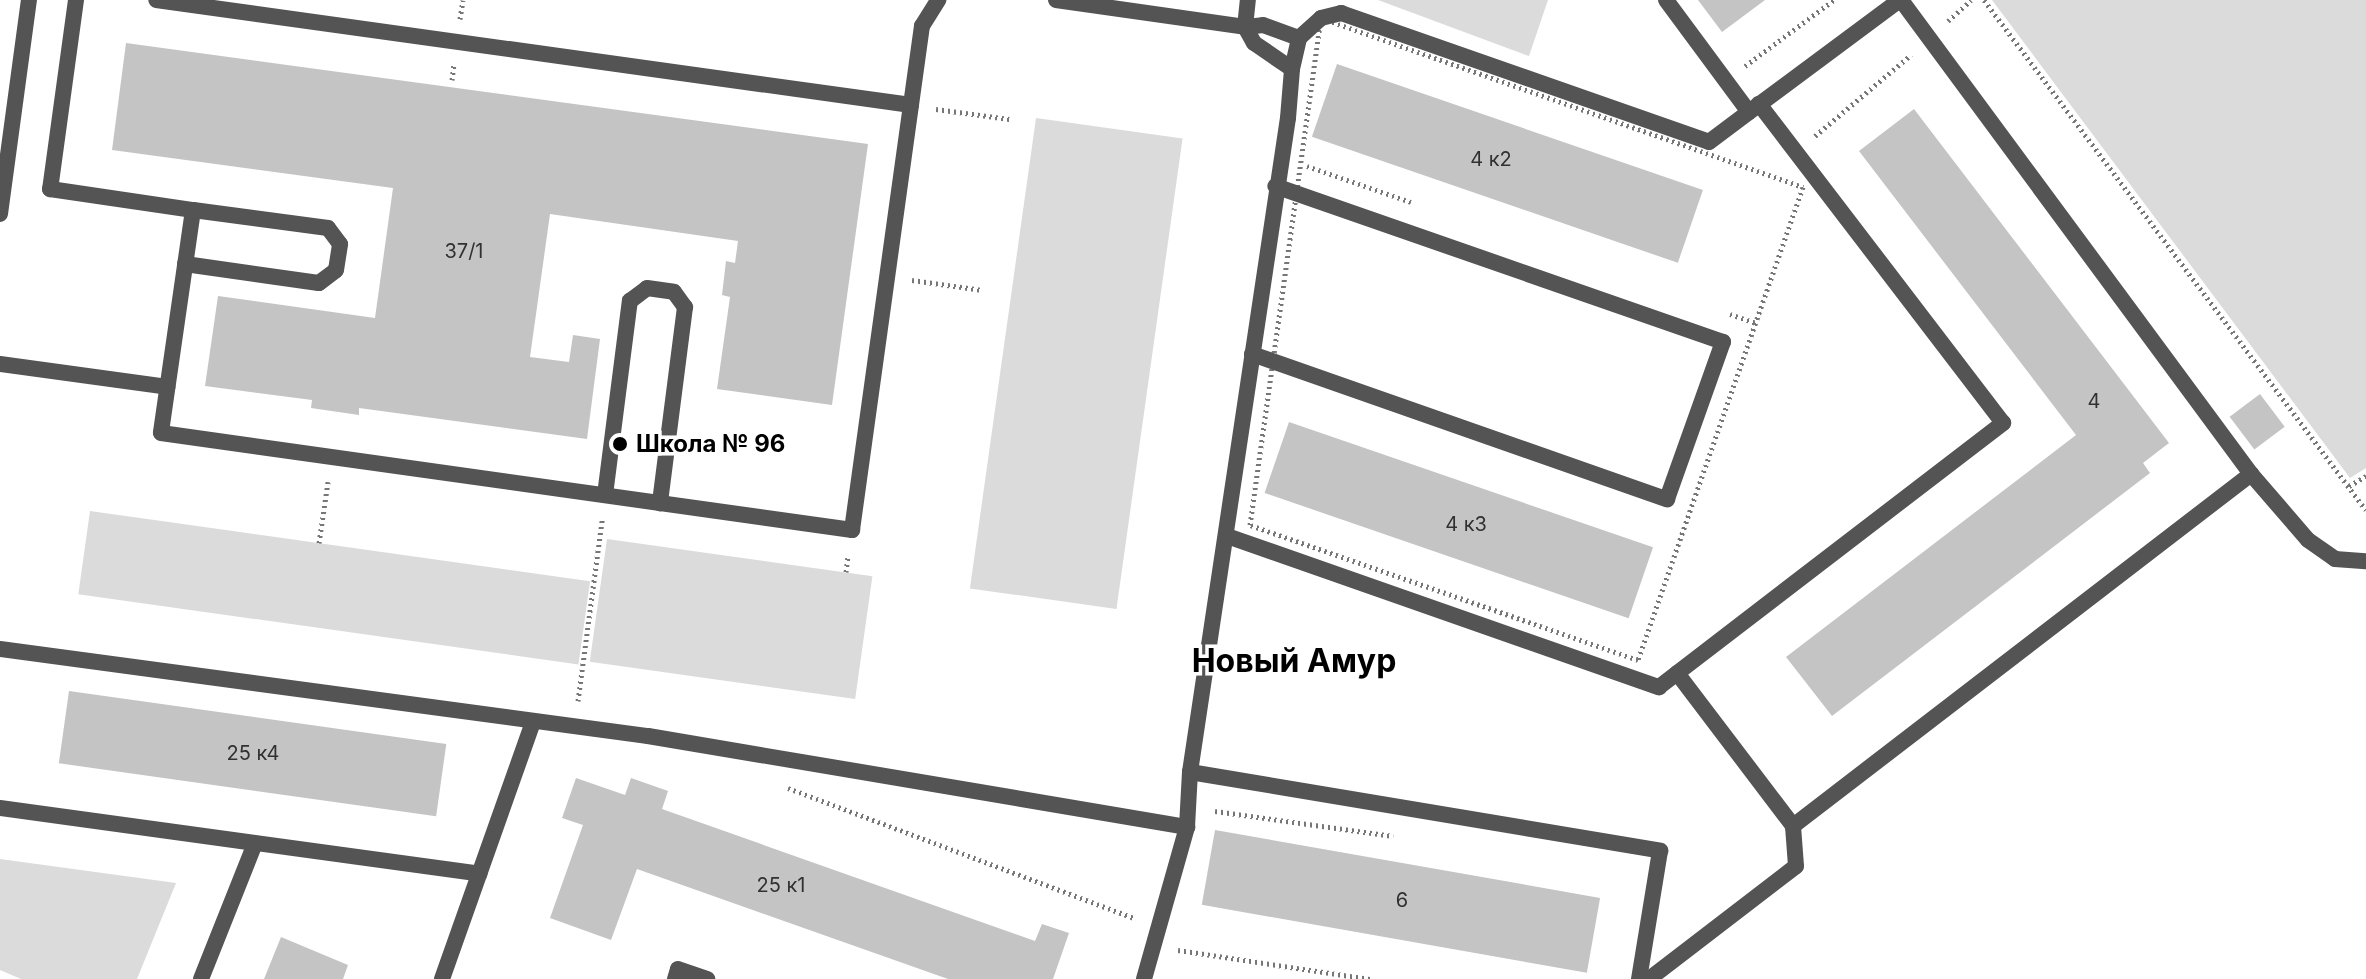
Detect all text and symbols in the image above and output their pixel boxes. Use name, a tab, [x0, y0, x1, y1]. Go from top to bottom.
house number: 4 к2	[1470, 147, 1512, 171]
house number: 37/1	[444, 239, 484, 263]
house number: 4	[2088, 389, 2100, 413]
place label: Школа № 96	[636, 430, 785, 458]
marker: Школа № 96	[611, 435, 629, 453]
house number: 4 к3	[1445, 512, 1487, 536]
district label: Новый Амур	[1192, 642, 1396, 680]
house number: 25 к4	[227, 741, 279, 765]
house number: 25 к1	[757, 873, 805, 897]
house number: 6	[1396, 888, 1408, 912]

